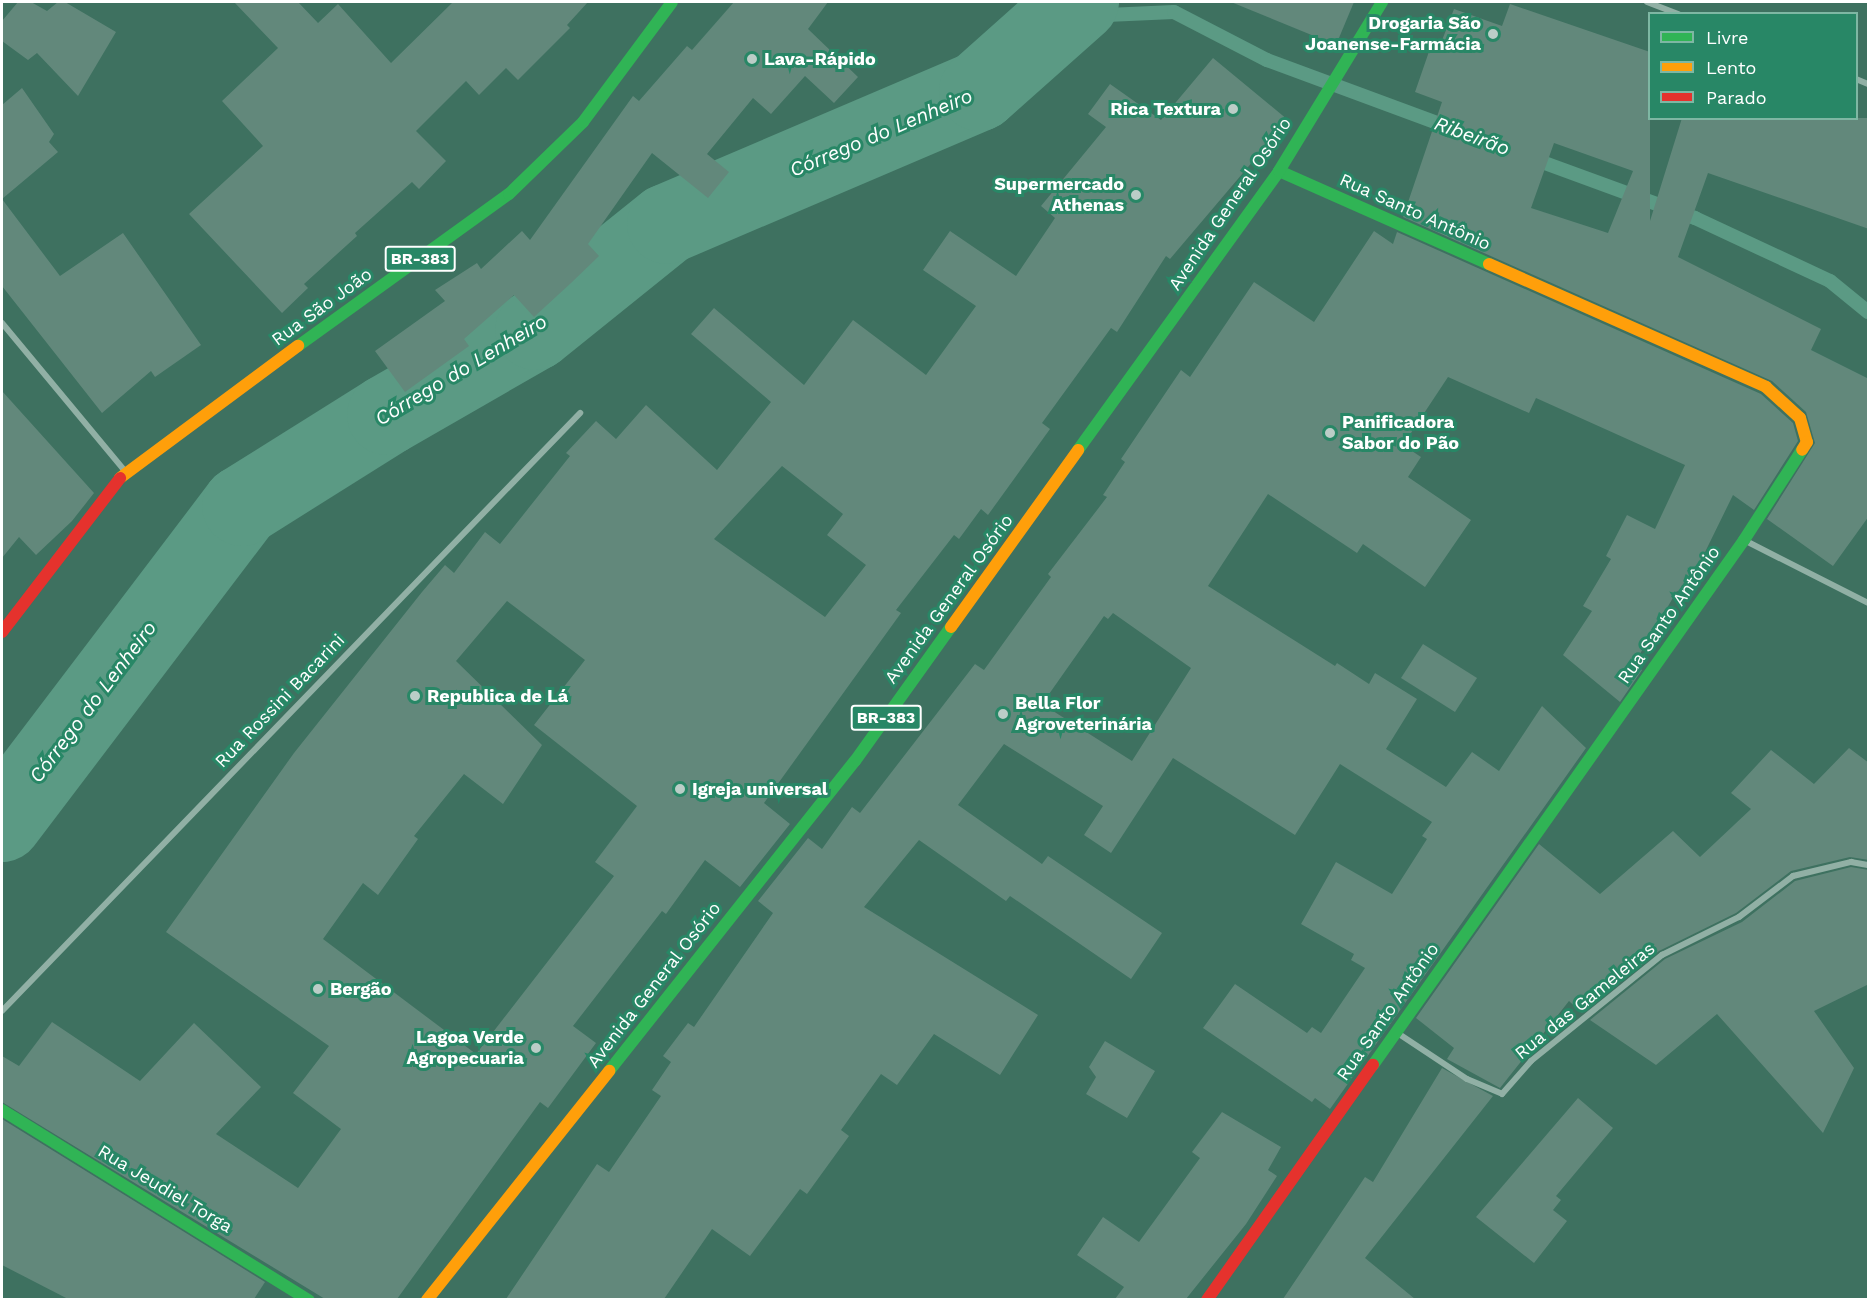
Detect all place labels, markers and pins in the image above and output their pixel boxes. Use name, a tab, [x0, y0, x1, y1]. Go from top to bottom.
place label: Drogaria São Joanense-Farmácia	[1305, 13, 1481, 56]
marker: Drogaria São Joanense-Farmácia	[1486, 27, 1500, 41]
place label: Lava-Rápido	[764, 48, 876, 70]
marker: Lava-Rápido	[745, 52, 759, 66]
place label: Rica Textura	[1110, 98, 1221, 120]
marker: Rica Textura	[1226, 102, 1240, 116]
place label: Supermercado Athenas	[994, 174, 1124, 216]
marker: Supermercado Athenas	[1129, 188, 1143, 202]
place label: Panificadora Sabor do Pão	[1342, 412, 1459, 454]
marker: Panificadora Sabor do Pão	[1323, 426, 1337, 440]
place label: Republica de Lá	[427, 685, 568, 707]
marker: Republica de Lá	[408, 689, 422, 703]
place label: Bella Flor Agroveterinária	[1015, 693, 1152, 736]
marker: Bella Flor Agroveterinária	[996, 707, 1010, 721]
place label: Igreja universal	[692, 778, 828, 800]
marker: Igreja universal	[673, 782, 687, 796]
place label: Bergão	[330, 978, 392, 1000]
marker: Bergão	[311, 982, 325, 996]
place label: Lagoa Verde Agropecuaria	[406, 1027, 524, 1070]
marker: Lagoa Verde Agropecuaria	[529, 1041, 543, 1055]

